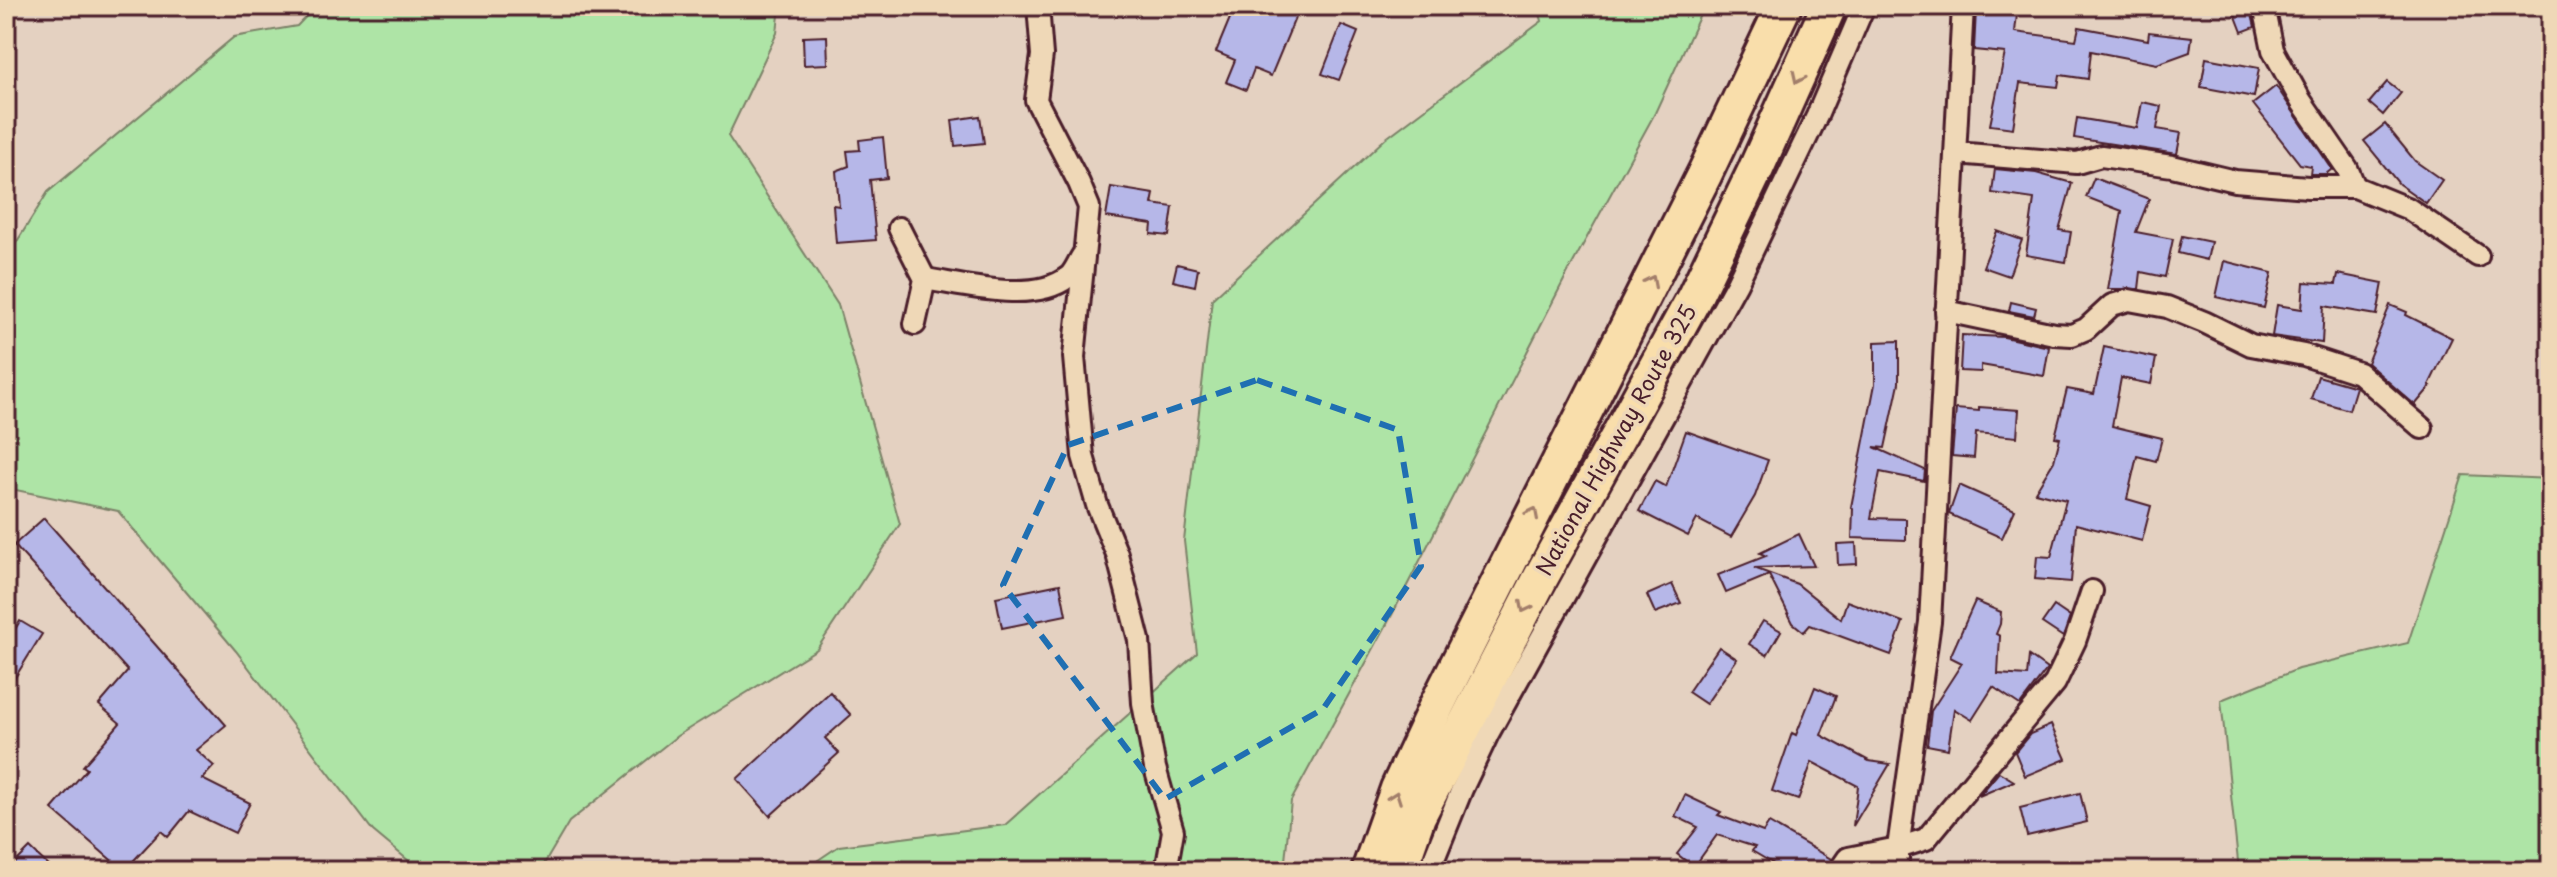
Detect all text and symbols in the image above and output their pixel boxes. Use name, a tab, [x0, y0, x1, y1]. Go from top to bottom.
one-way arrow	[1792, 69, 1808, 84]
one-way arrow	[1641, 275, 1656, 290]
street label: National Highway Route 325	[1526, 298, 1703, 581]
one-way arrow	[1524, 507, 1539, 522]
one-way arrow	[1520, 599, 1535, 614]
one-way arrow	[1385, 791, 1402, 805]

